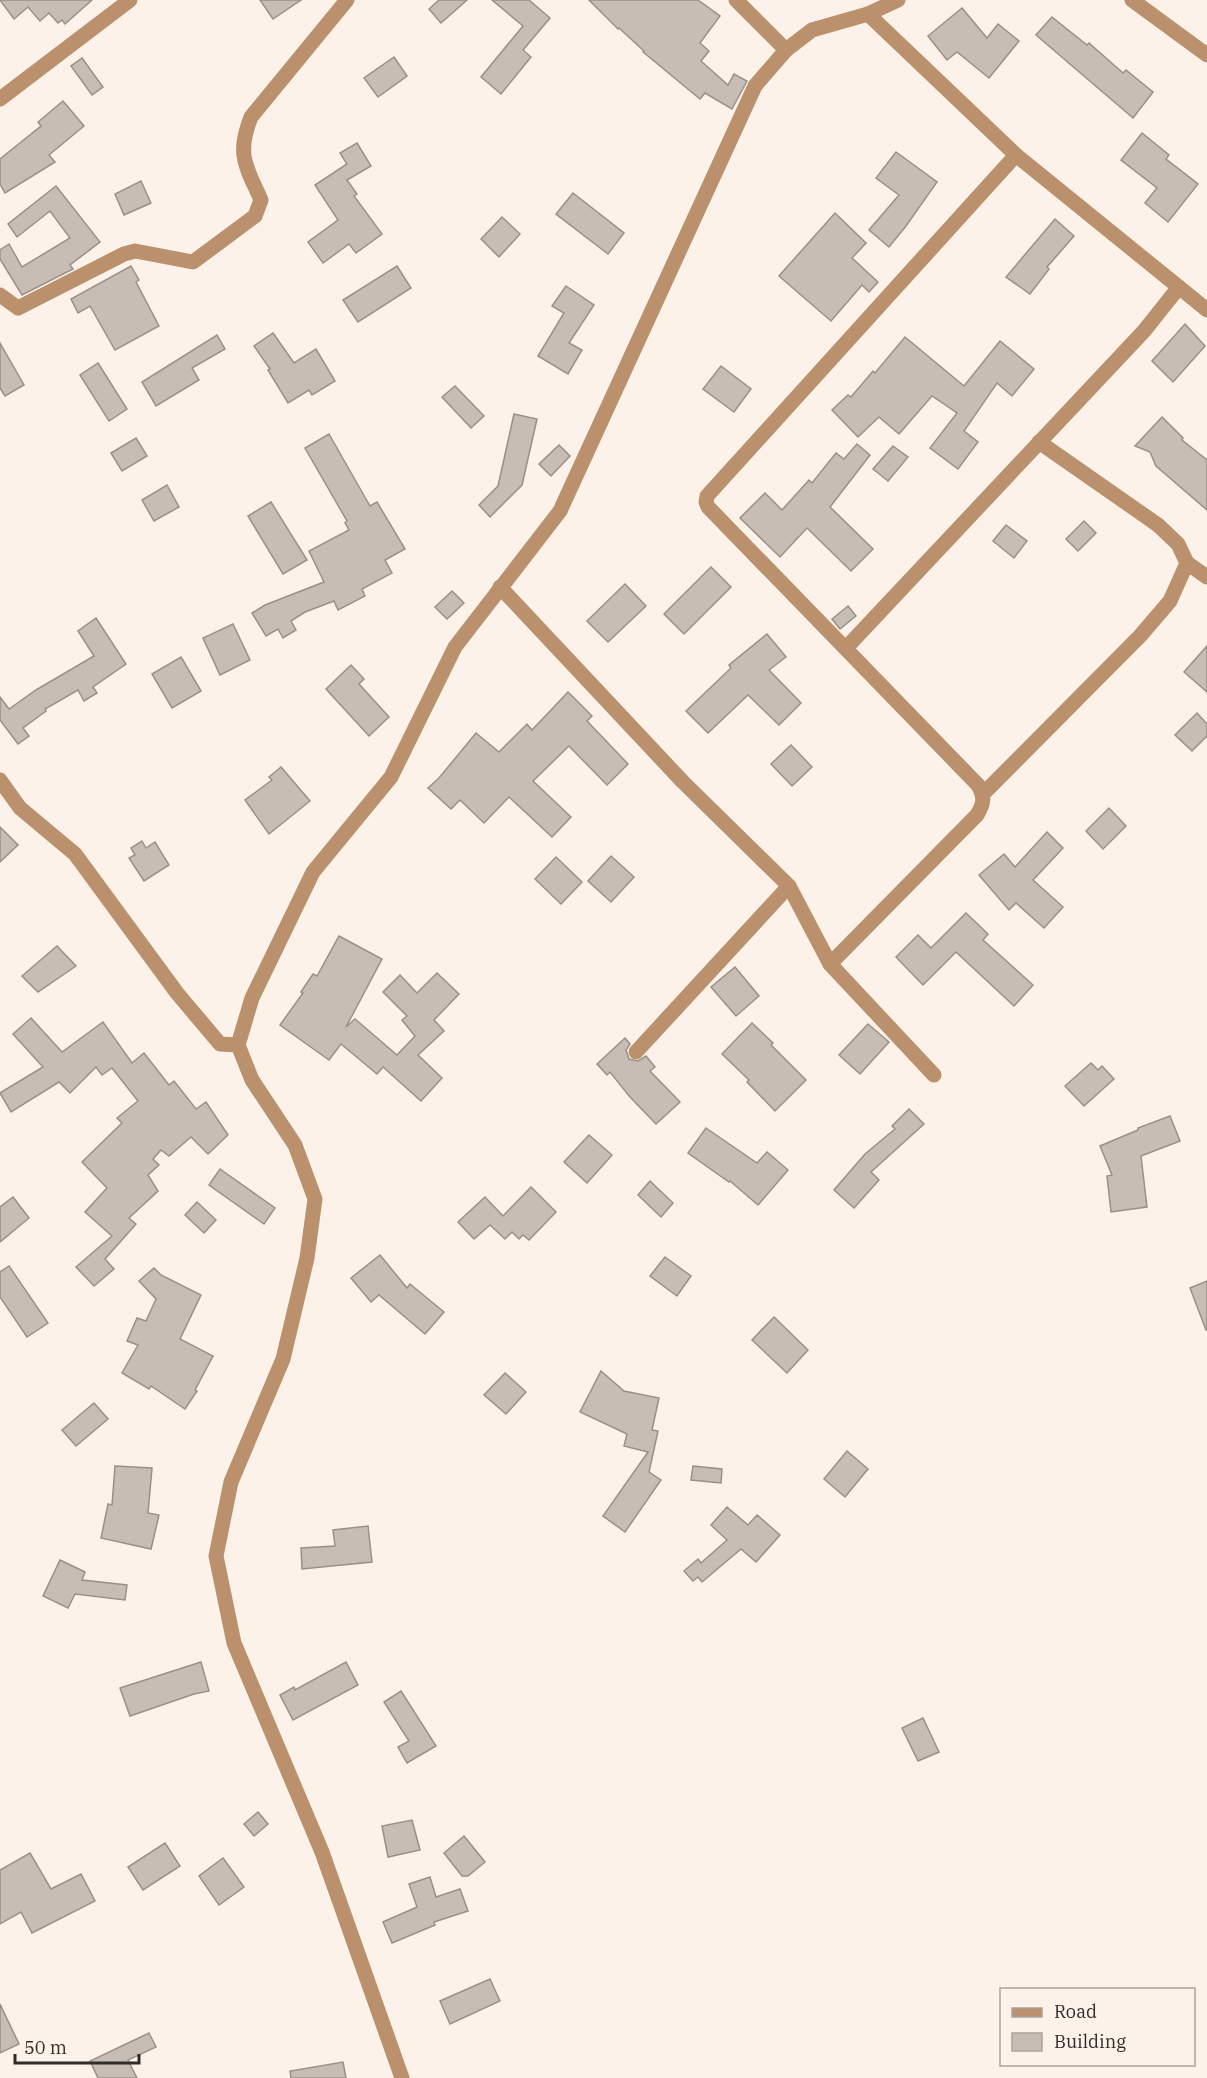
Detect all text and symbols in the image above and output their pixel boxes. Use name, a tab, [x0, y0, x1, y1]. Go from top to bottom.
legend	[1000, 1988, 1195, 2066]
text: Road	[1054, 2000, 1097, 2023]
scale bar	[15, 2027, 140, 2065]
text: Building	[1054, 2030, 1126, 2053]
text: 50 m	[24, 2036, 67, 2059]

